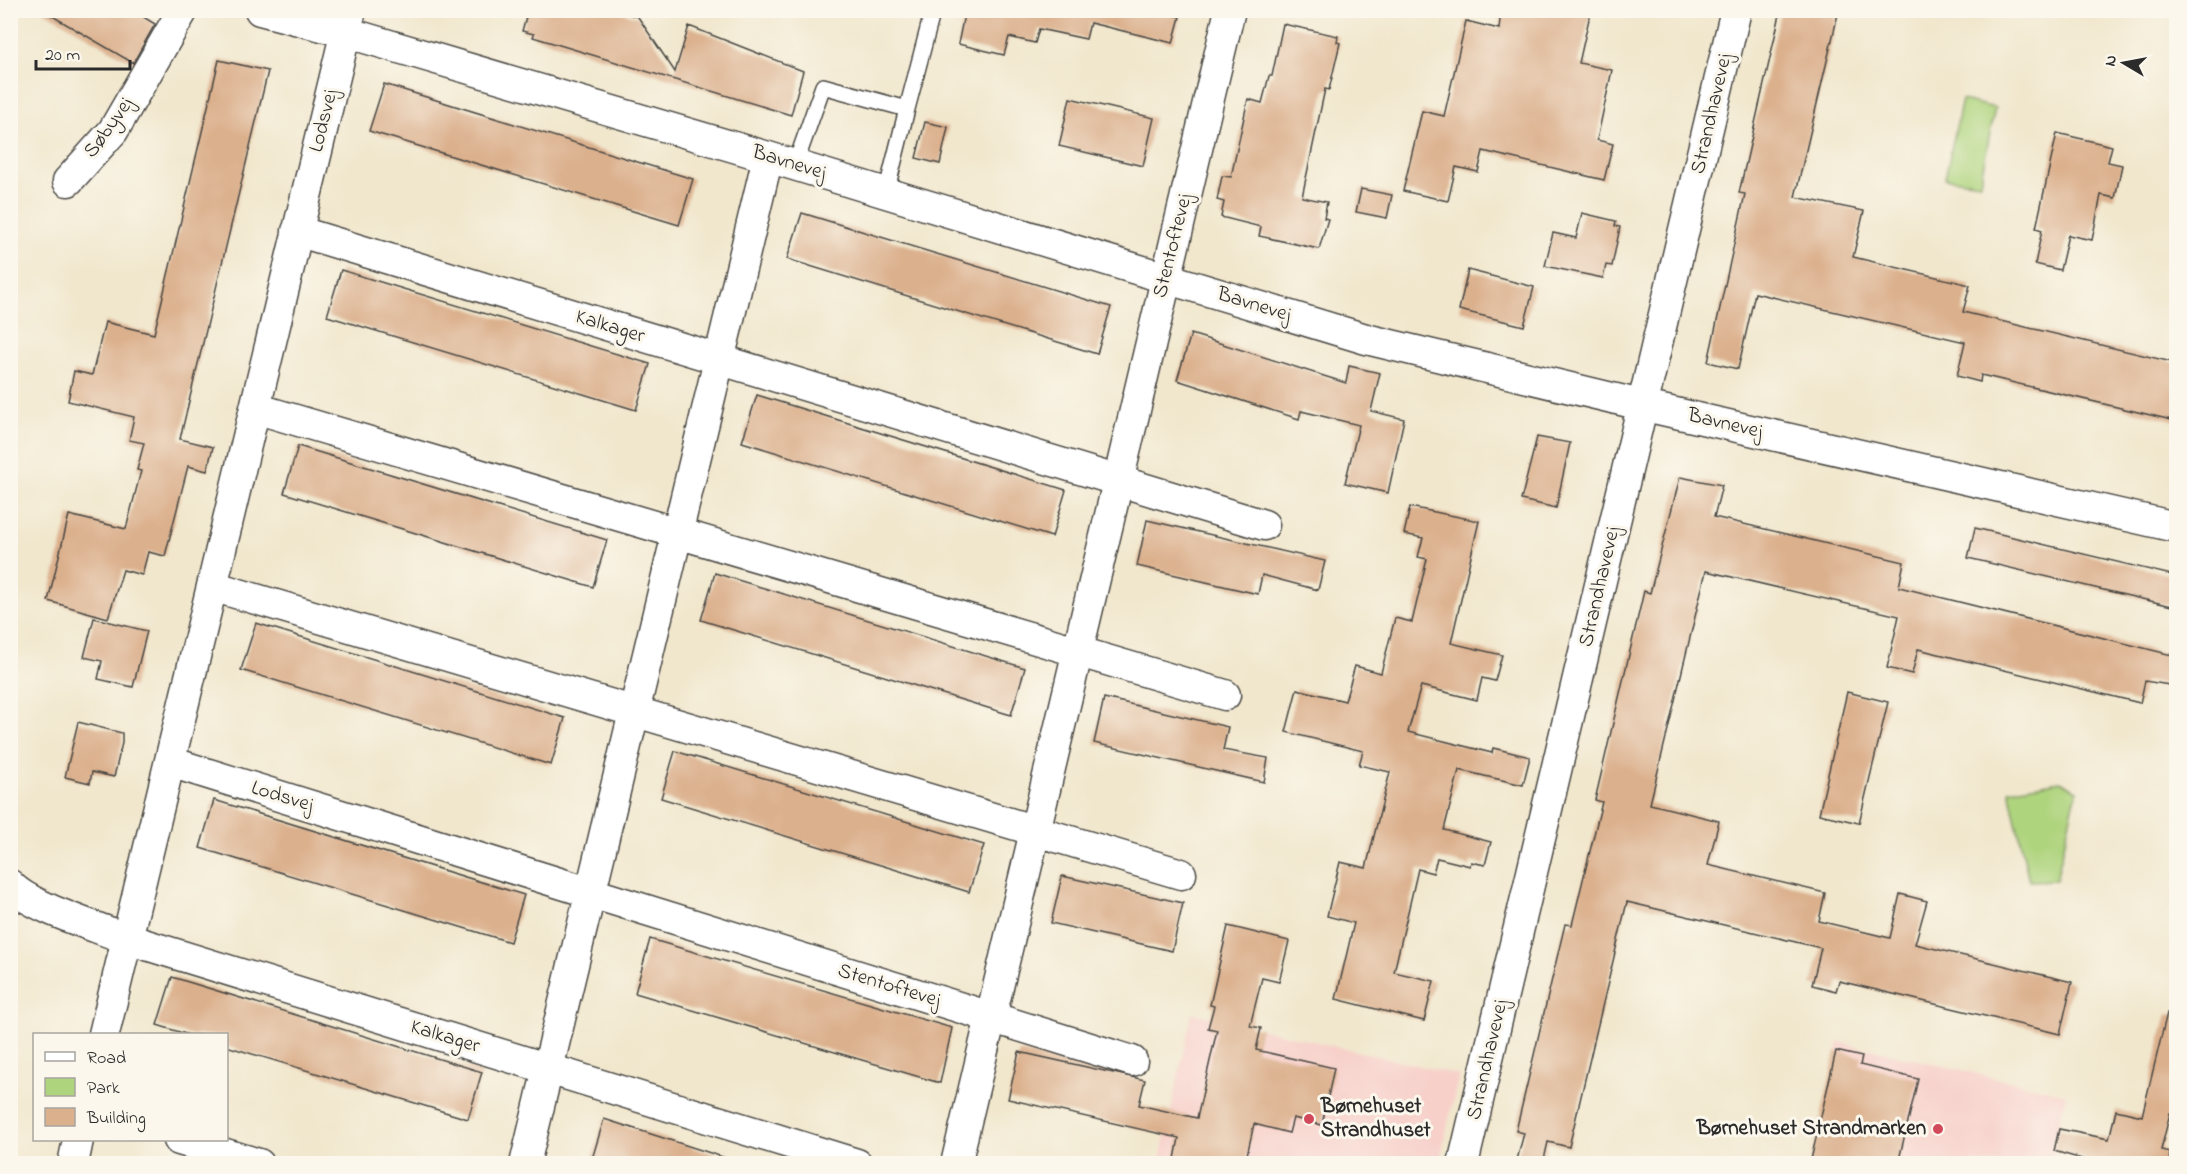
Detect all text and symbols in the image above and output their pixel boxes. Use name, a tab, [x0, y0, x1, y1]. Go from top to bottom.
scale bar	[36, 33, 130, 71]
north arrow	[2094, 33, 2154, 93]
text: 20 m	[45, 43, 80, 69]
street label: Strandhavevej	[1684, 50, 1741, 177]
text: N	[2098, 53, 2124, 68]
street label: Lodsvej	[302, 86, 346, 155]
street label: Søbyvej	[77, 91, 143, 166]
street label: Bavnevej	[747, 137, 830, 189]
street label: Stentoftevej	[1146, 190, 1201, 301]
street label: Bavnevej	[1212, 279, 1295, 331]
street label: Kalkager	[571, 302, 649, 354]
street label: Bavnevej	[1684, 401, 1766, 447]
street label: Strandhavevej	[1572, 523, 1629, 650]
street label: Lodsvej	[247, 773, 318, 821]
street label: Stentoftevej	[834, 956, 945, 1016]
street label: Strandhavevej	[1460, 996, 1517, 1123]
street label: Kalkager	[406, 1012, 484, 1064]
legend	[33, 1033, 228, 1141]
text: Road	[87, 1046, 126, 1072]
text: Park	[87, 1076, 120, 1102]
place label: Børnehuset Strandhuset	[1320, 1092, 1432, 1146]
text: Building	[86, 1106, 146, 1133]
marker: Børnehuset Strandhuset	[1302, 1112, 1316, 1126]
place label: Børnehuset Strandmarken	[1696, 1114, 1926, 1144]
marker: Børnehuset Strandmarken	[1931, 1122, 1945, 1136]

